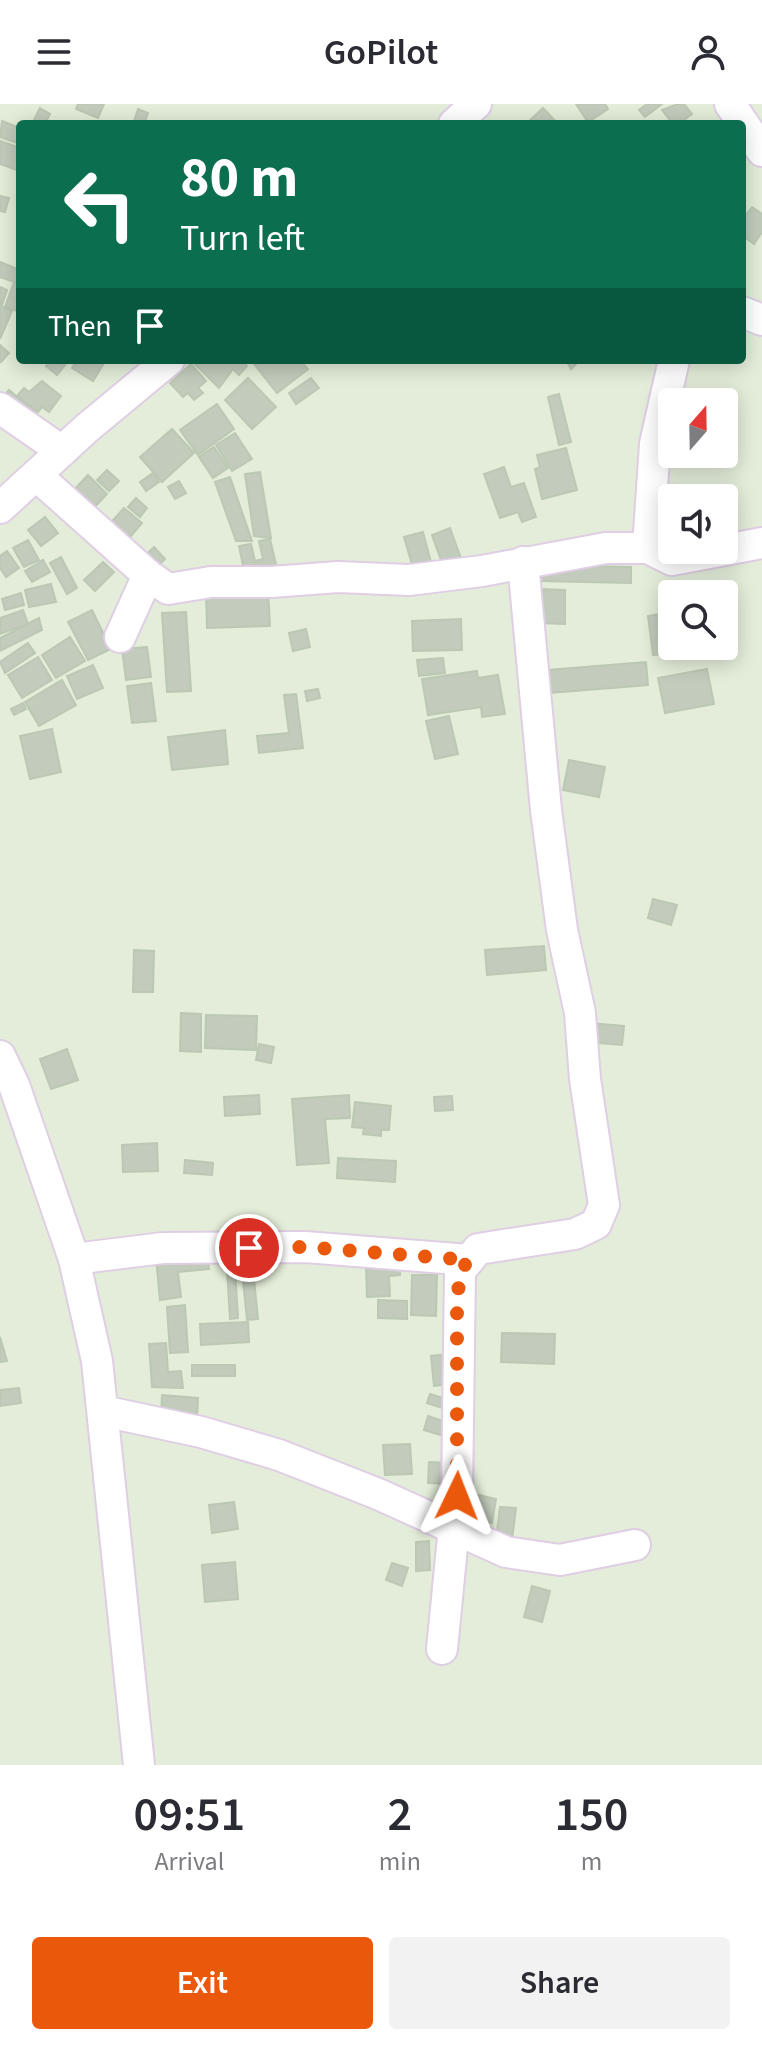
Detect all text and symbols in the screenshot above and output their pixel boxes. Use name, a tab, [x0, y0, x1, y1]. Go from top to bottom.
text: GoPilot	[324, 27, 438, 78]
icon: menu	[32, 30, 76, 74]
icon: person	[686, 30, 730, 74]
text: 80 m	[180, 139, 298, 218]
icon: left	[48, 152, 152, 256]
text: Turn left	[180, 213, 305, 264]
icon: arrive	[128, 304, 172, 348]
text: Then	[48, 305, 112, 348]
north arrow	[658, 388, 738, 468]
map controls	[658, 388, 738, 660]
button: sound	[658, 484, 738, 564]
button: search	[658, 580, 738, 660]
pin	[215, 1214, 283, 1282]
icon: arrive	[227, 1226, 271, 1270]
position arrow	[415, 1454, 499, 1538]
text: 09:51	[134, 1781, 245, 1849]
text: 2	[388, 1781, 412, 1849]
text: 150	[555, 1781, 628, 1849]
text: Arrival	[154, 1843, 224, 1880]
text: min	[379, 1843, 421, 1880]
text: m	[581, 1843, 602, 1880]
button: Exit	[32, 1937, 373, 2029]
button: Share	[389, 1937, 730, 2029]

